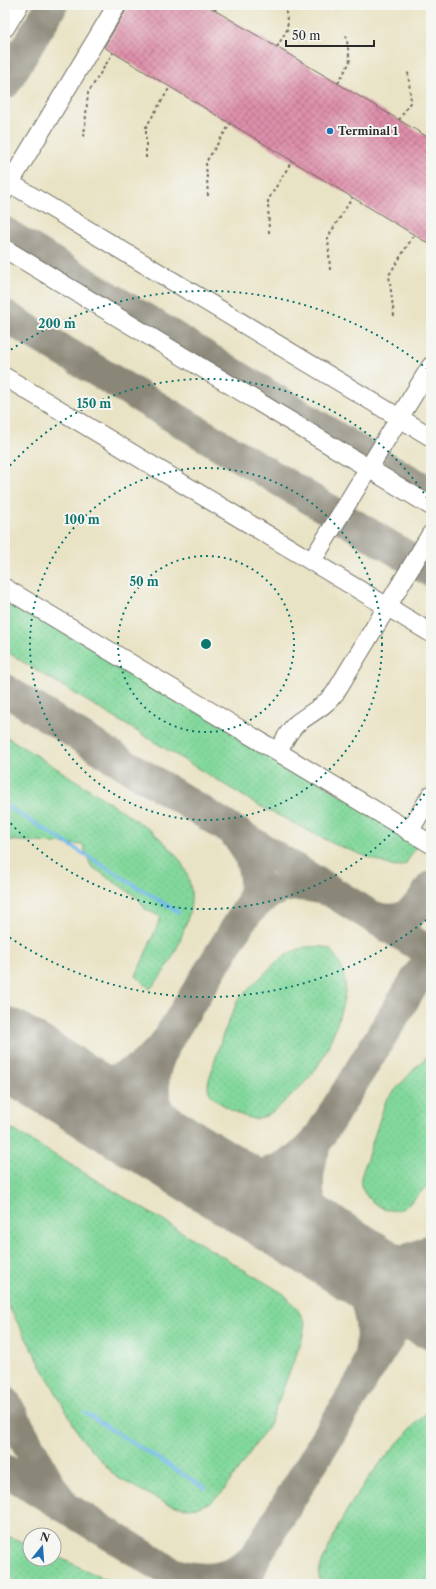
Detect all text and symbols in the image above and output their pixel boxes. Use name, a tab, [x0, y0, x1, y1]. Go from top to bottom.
scale bar	[286, 22, 374, 48]
text: 50 m	[292, 28, 321, 43]
place label: Terminal 1	[338, 124, 398, 138]
marker: Terminal 1	[325, 126, 335, 136]
text: 200 m	[38, 316, 76, 331]
text: 150 m	[77, 396, 111, 411]
text: 100 m	[64, 512, 100, 527]
text: 50 m	[129, 574, 159, 589]
centre of rings	[199, 637, 213, 651]
north arrow	[22, 1527, 62, 1567]
text: N	[38, 1529, 52, 1546]

